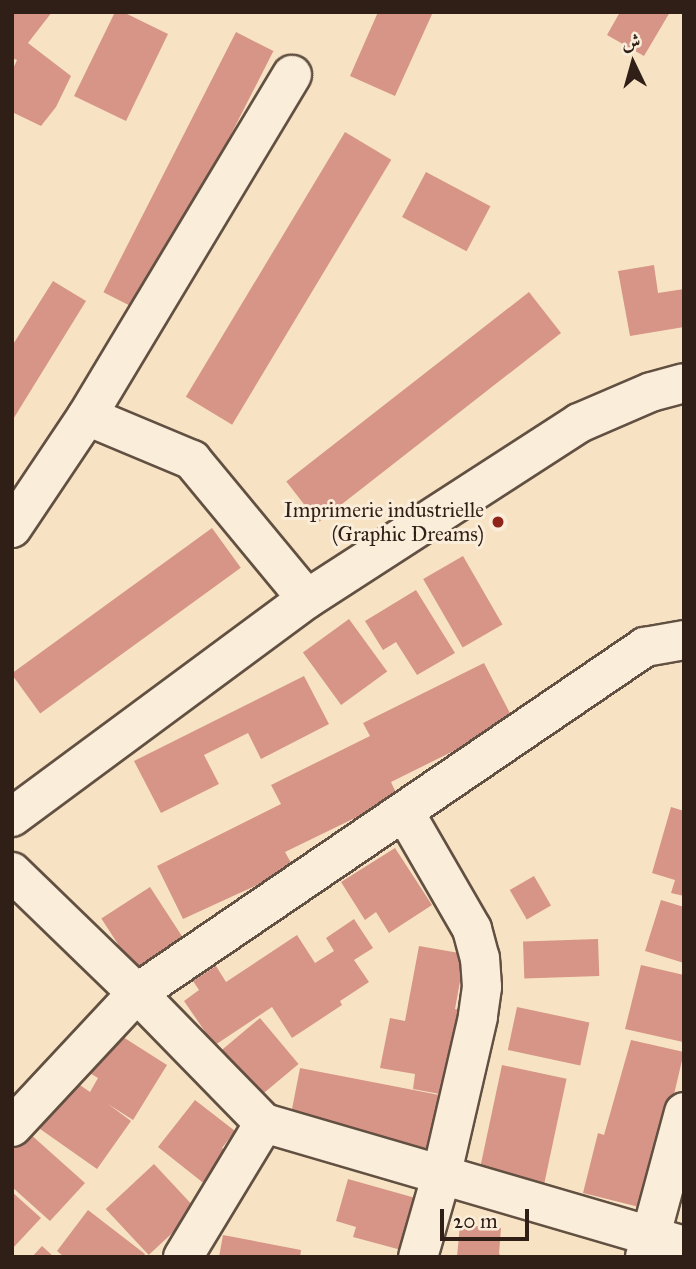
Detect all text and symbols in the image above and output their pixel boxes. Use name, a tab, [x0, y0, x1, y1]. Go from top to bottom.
north arrow	[598, 28, 668, 98]
text: ش	[621, 29, 642, 54]
place label: Imprimerie industrielle (Graphic Dreams)	[284, 497, 484, 547]
marker: Imprimerie industrielle (Graphic Dreams)	[490, 514, 506, 530]
scale bar	[444, 1196, 533, 1240]
text: 20 m	[453, 1208, 498, 1234]

